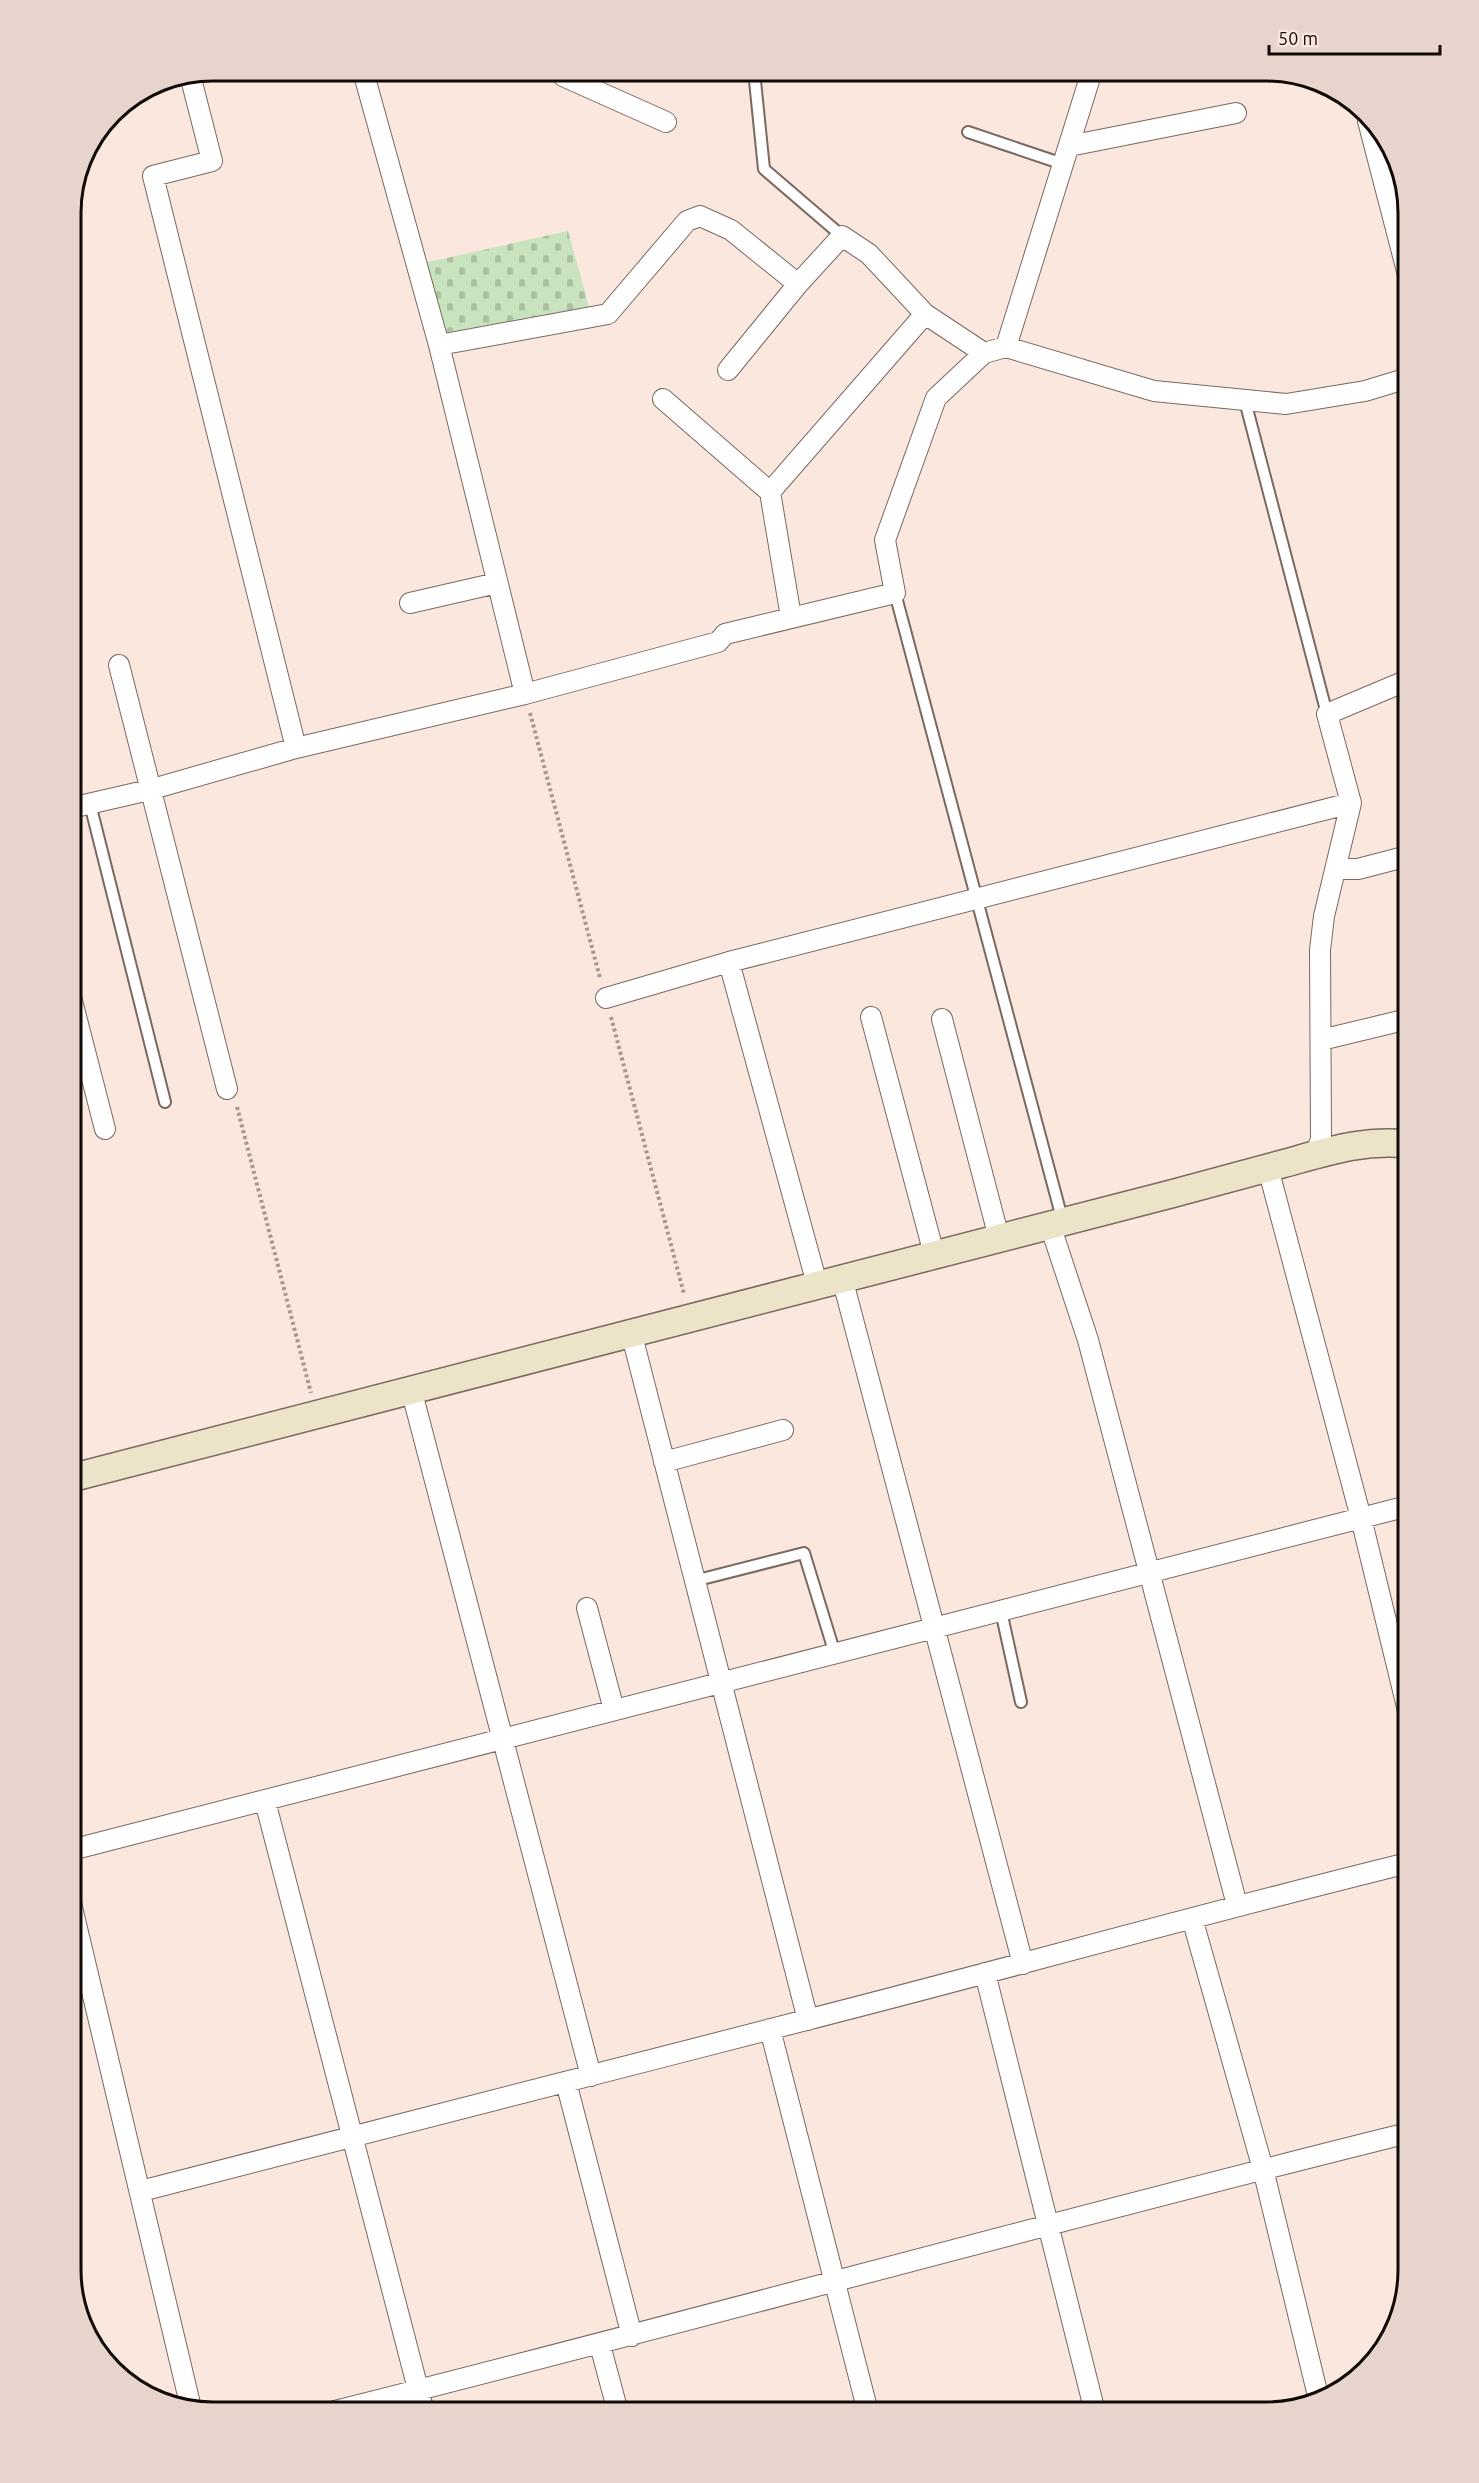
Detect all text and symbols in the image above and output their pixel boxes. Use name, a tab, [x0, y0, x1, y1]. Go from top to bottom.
scale bar	[1269, 18, 1440, 56]
text: 50 m	[1278, 28, 1318, 48]

